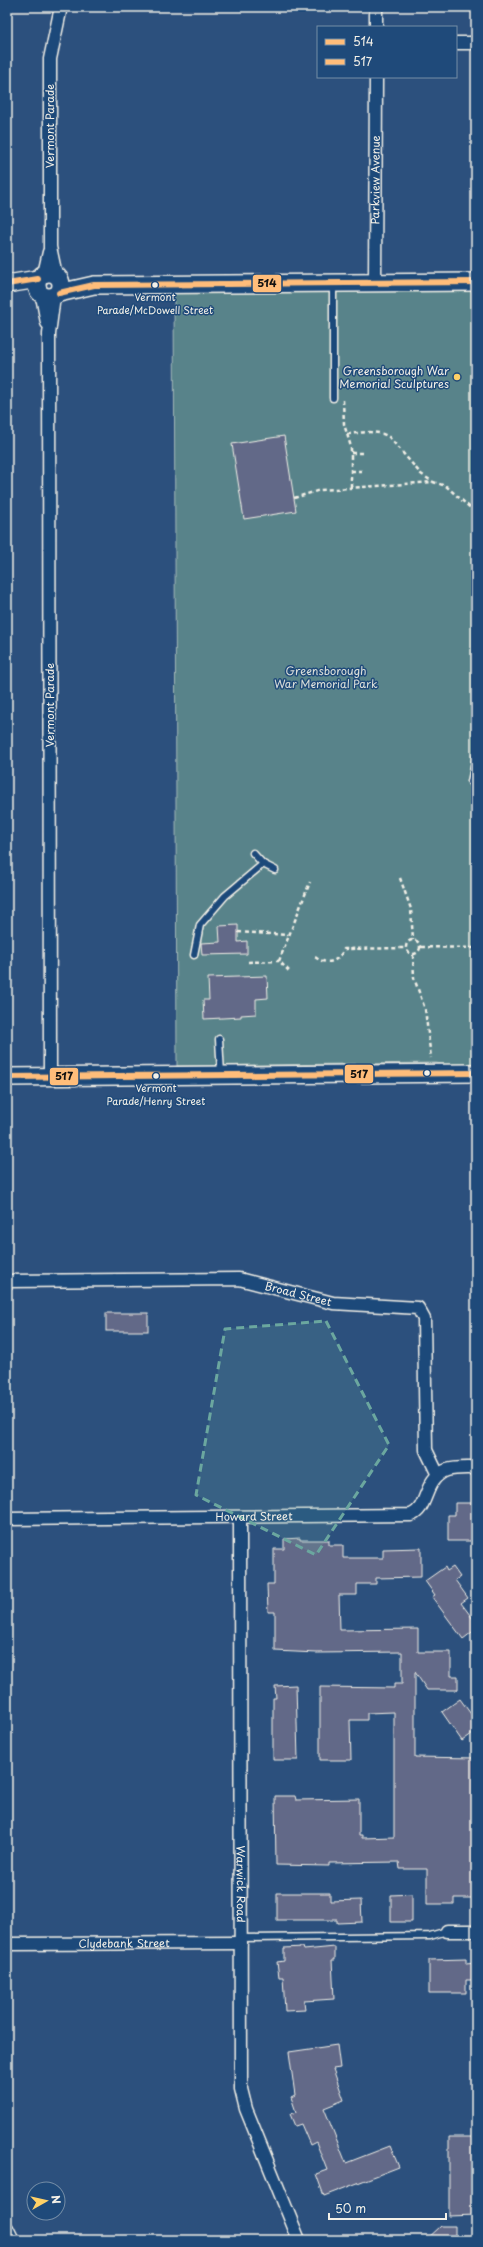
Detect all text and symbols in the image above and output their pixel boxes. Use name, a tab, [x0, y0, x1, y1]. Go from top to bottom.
legend	[317, 26, 457, 78]
text: 514	[353, 32, 374, 50]
text: 517	[353, 52, 373, 70]
street label: Vermont Parade	[41, 84, 58, 168]
street label: Parkview Avenue	[366, 135, 384, 225]
line badge: 514	[252, 274, 282, 293]
text: 514	[257, 274, 277, 291]
marker: Vermont Parade/McDowell Street	[150, 280, 160, 290]
place label: Vermont Parade/McDowell Street	[97, 289, 213, 317]
place label: Greensborough War Memorial Sculptures	[339, 362, 449, 392]
marker: Greensborough War Memorial Sculptures	[452, 372, 462, 382]
park label: Greensborough War Memorial Park	[274, 662, 378, 692]
street label: Vermont Parade	[41, 663, 58, 747]
line badge: 517	[344, 1064, 374, 1084]
text: 517	[350, 1065, 368, 1082]
line badge: 517	[49, 1067, 79, 1086]
text: 517	[55, 1067, 73, 1084]
unlabelled marker	[422, 1068, 432, 1078]
marker: Vermont Parade/Henry Street	[151, 1071, 161, 1081]
place label: Vermont Parade/Henry Street	[107, 1080, 205, 1108]
street label: Broad Street	[263, 1277, 334, 1310]
street label: Howard Street	[215, 1507, 293, 1525]
street label: Warwick Road	[233, 1845, 250, 1923]
street label: Clydebank Street	[78, 1934, 170, 1952]
north arrow	[26, 2181, 66, 2221]
text: N	[47, 2194, 65, 2205]
scale bar	[329, 2195, 446, 2221]
text: 50 m	[335, 2199, 366, 2217]

